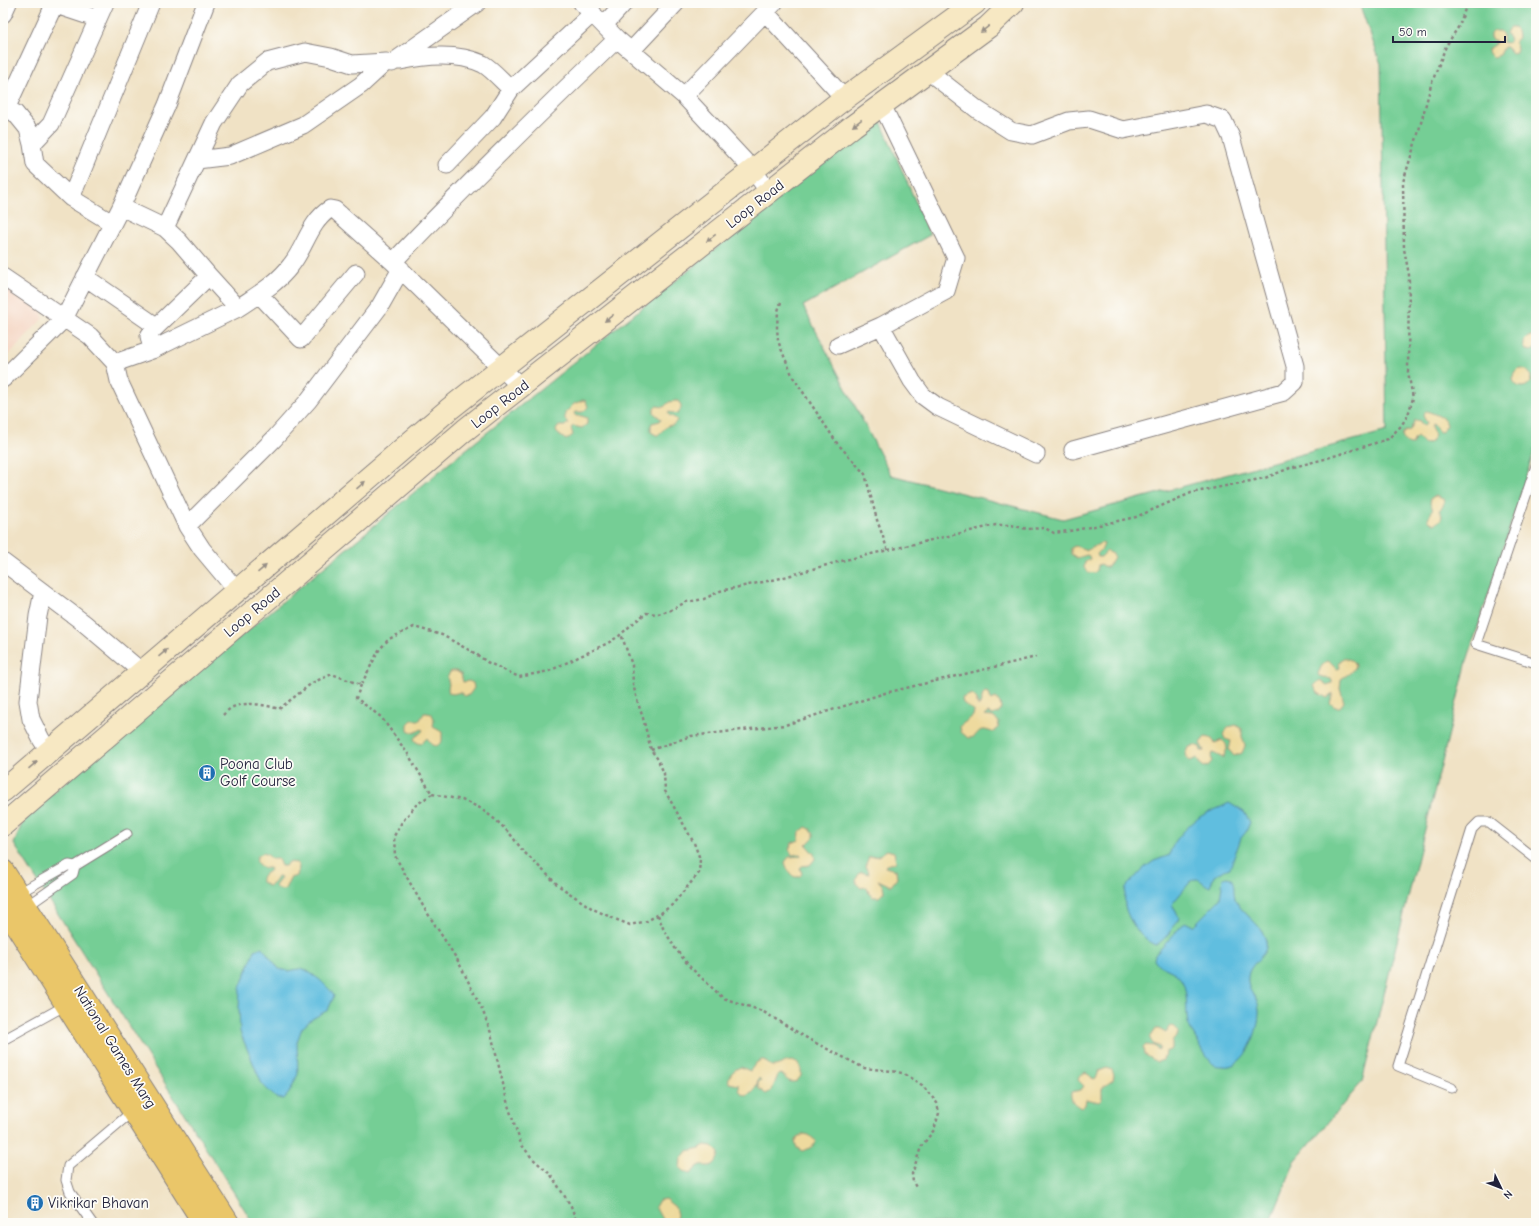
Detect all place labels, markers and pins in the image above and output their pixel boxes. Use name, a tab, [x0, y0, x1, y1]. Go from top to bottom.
place label: Poona Club Golf Course	[220, 755, 296, 790]
building icon: Poona Club Golf Course	[197, 763, 217, 783]
building icon: Vikrikar Bhavan	[25, 1193, 45, 1213]
place label: Vikrikar Bhavan	[48, 1194, 149, 1212]

